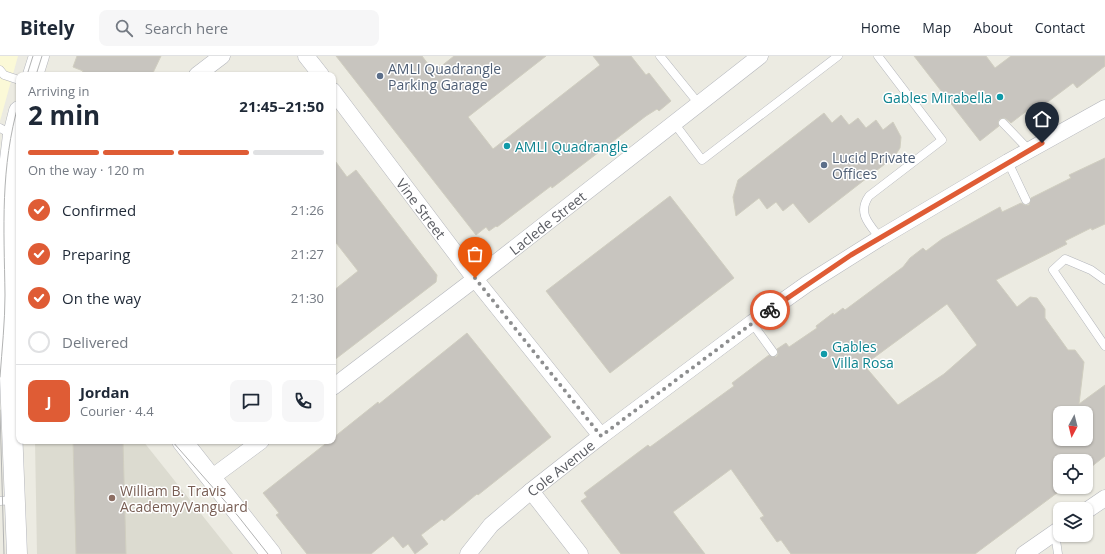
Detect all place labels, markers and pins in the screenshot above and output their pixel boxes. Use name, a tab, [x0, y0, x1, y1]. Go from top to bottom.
place label: AMLI Quadrangle Parking Garage	[388, 59, 501, 94]
marker: AMLI Quadrangle Parking Garage	[375, 71, 385, 81]
place label: Gables Mirabella	[883, 88, 992, 107]
marker: Gables Mirabella	[995, 92, 1005, 102]
pin	[1025, 102, 1059, 143]
place label: AMLI Quadrangle	[515, 137, 628, 156]
marker: AMLI Quadrangle	[502, 141, 512, 151]
place label: Lucid Private Offices	[832, 148, 916, 183]
marker: Lucid Private Offices	[819, 160, 829, 170]
pin	[458, 237, 492, 278]
place label: Gables Villa Rosa	[832, 337, 894, 372]
marker: Gables Villa Rosa	[819, 349, 829, 359]
place label: William B. Travis Academy/Vanguard	[120, 481, 248, 516]
marker: William B. Travis Academy/Vanguard	[107, 493, 117, 503]

